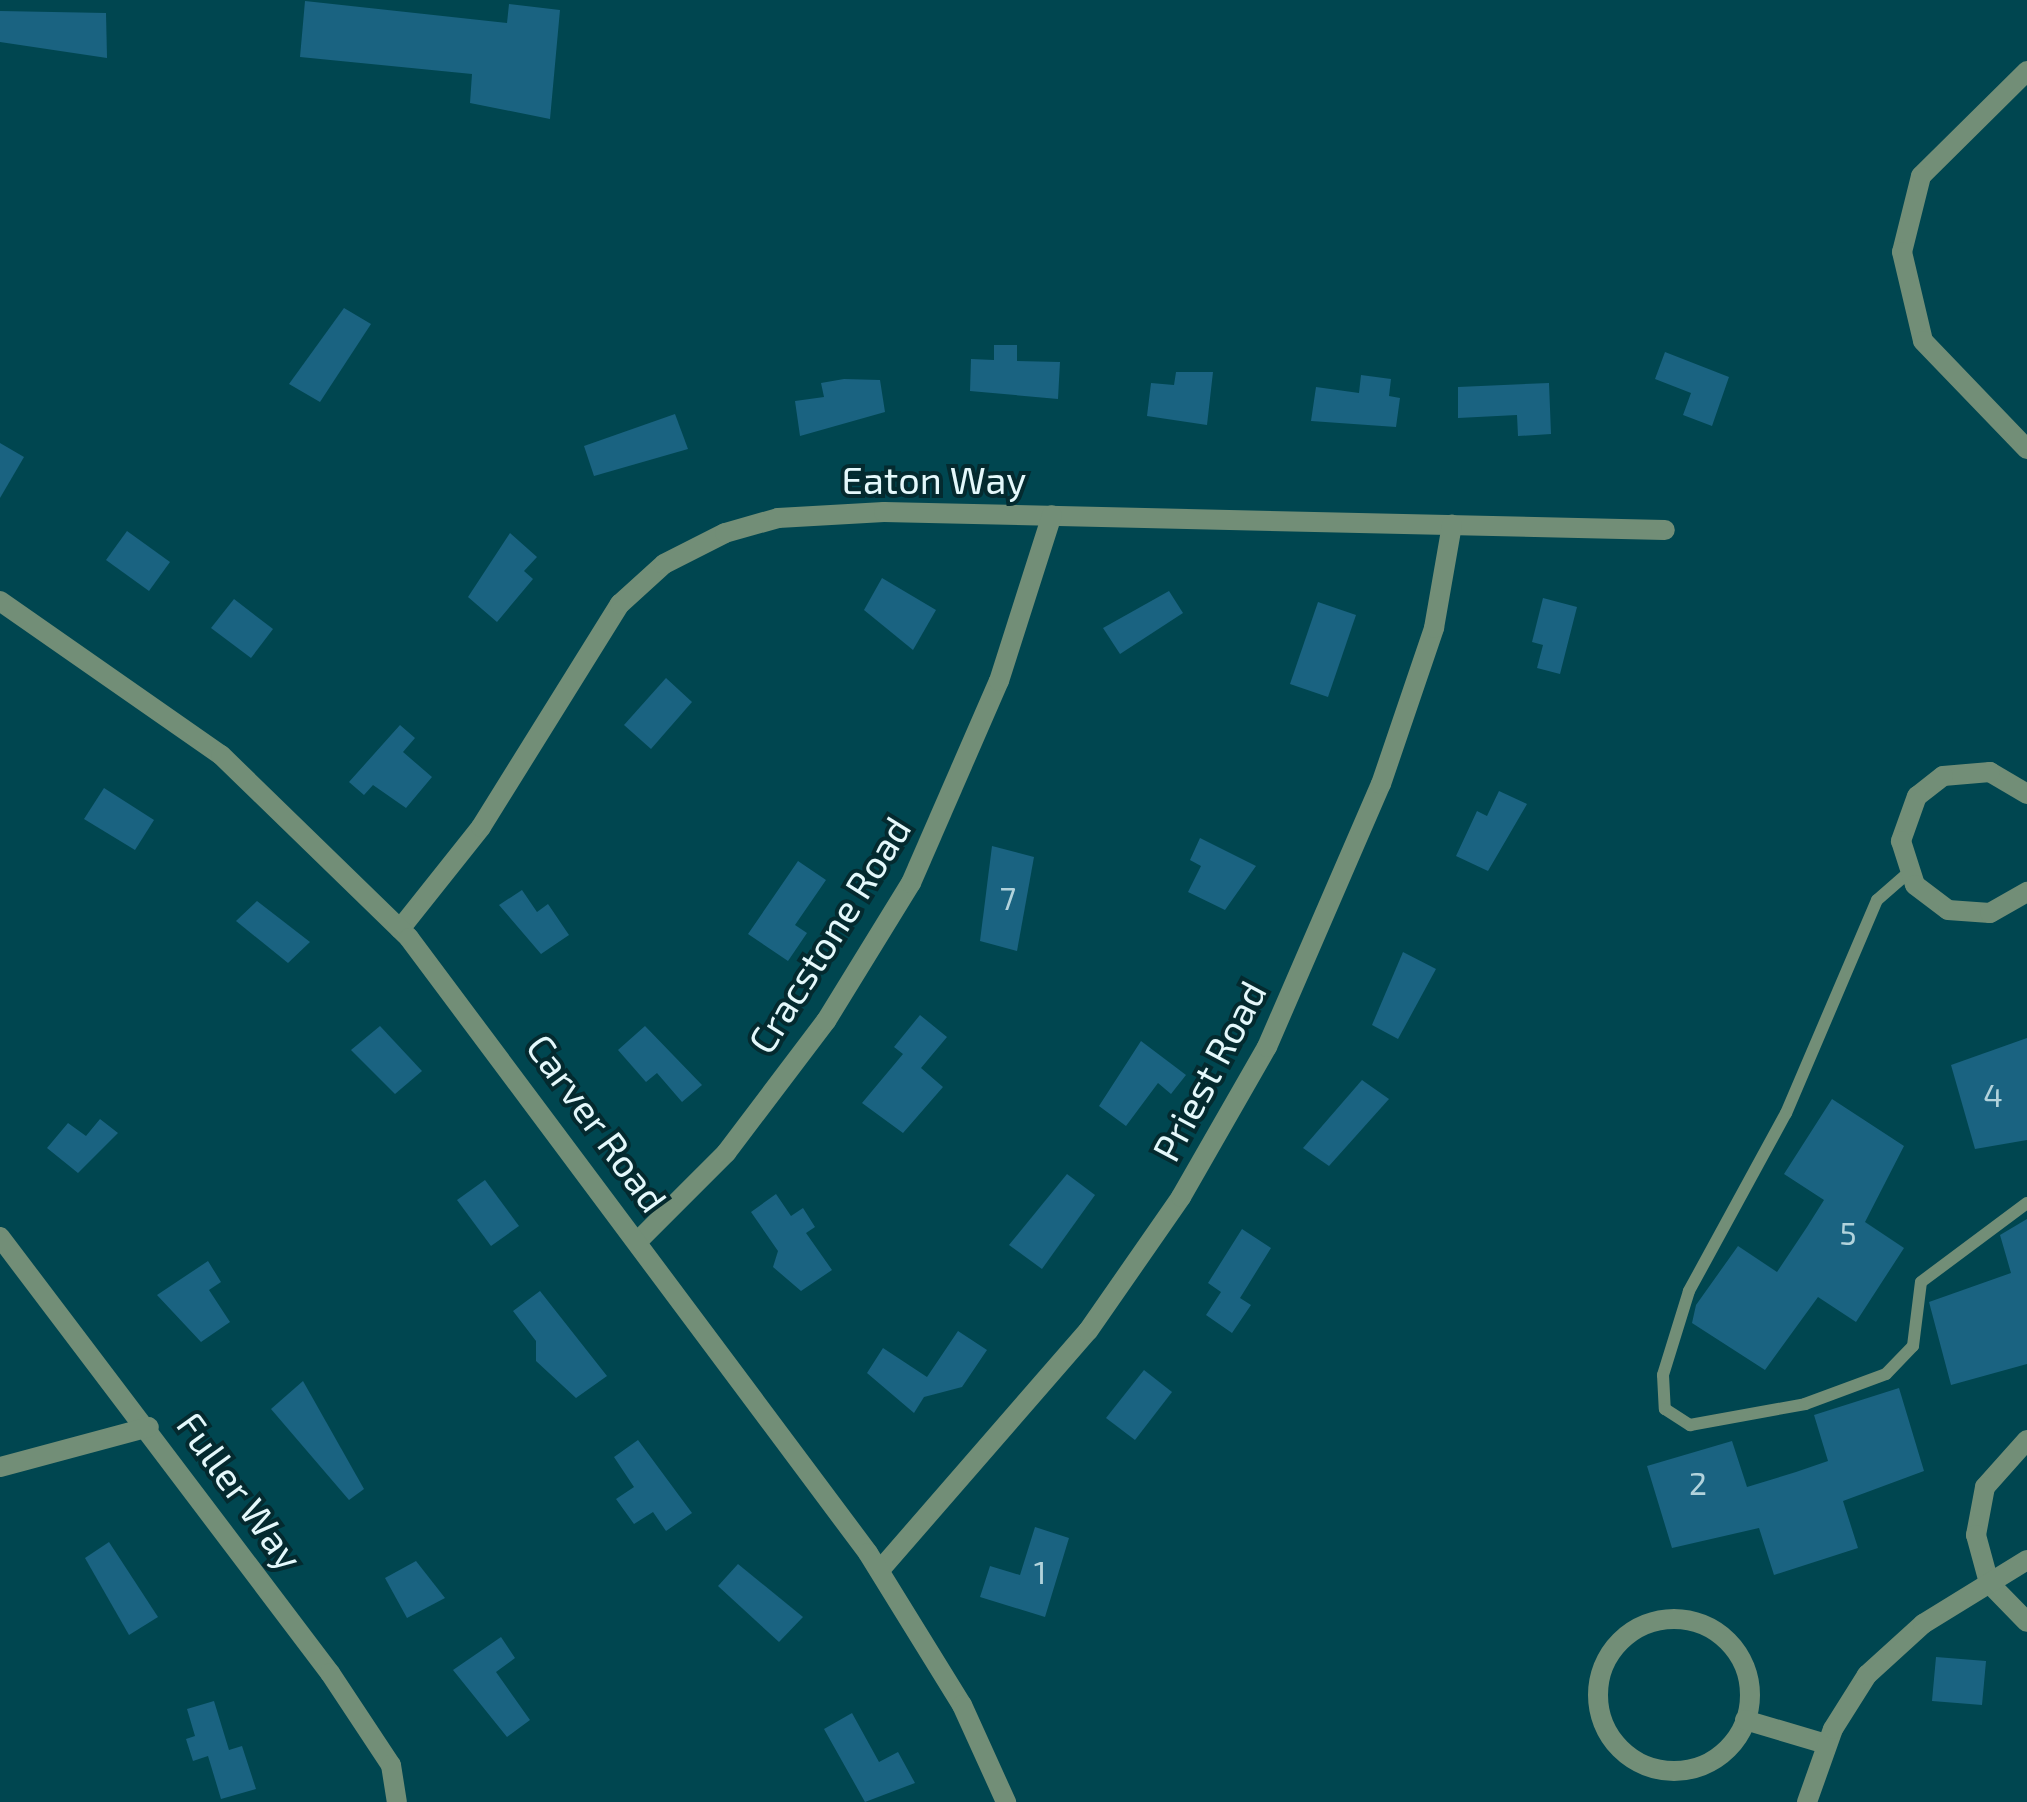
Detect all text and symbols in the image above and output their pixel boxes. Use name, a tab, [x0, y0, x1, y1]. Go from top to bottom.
street label: Eaton Way	[841, 457, 1027, 503]
street label: Cracstone Road	[738, 808, 920, 1062]
house number: 7	[1000, 878, 1016, 916]
street label: Priest Road	[1143, 973, 1275, 1169]
street label: Carver Road	[517, 1025, 677, 1221]
house number: 4	[1983, 1075, 2003, 1113]
house number: 5	[1839, 1213, 1857, 1251]
street label: Fuller Way	[167, 1403, 313, 1579]
house number: 2	[1689, 1463, 1707, 1501]
house number: 1	[1034, 1552, 1046, 1590]

